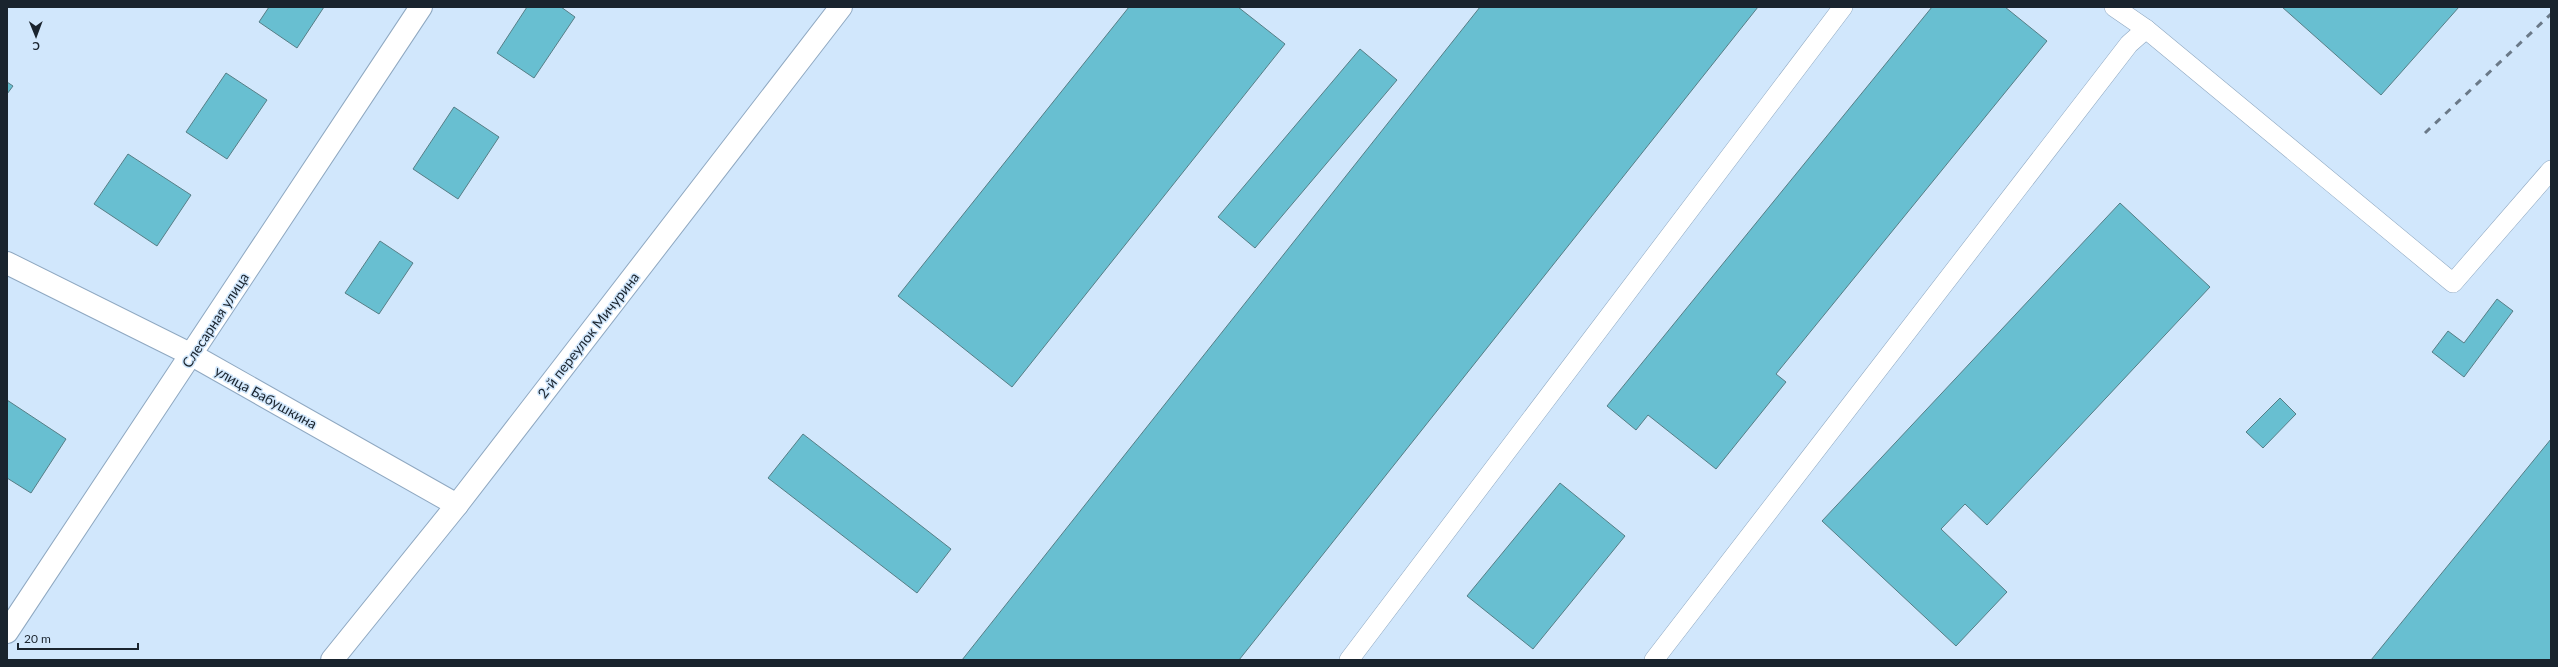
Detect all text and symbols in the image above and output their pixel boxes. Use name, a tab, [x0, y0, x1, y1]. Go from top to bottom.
north arrow	[16, 16, 56, 56]
text: С	[32, 40, 40, 53]
street label: Слесарная улица	[178, 269, 252, 371]
street label: 2-й переулок Мичурина	[534, 269, 642, 401]
street label: улица Бабушкина	[212, 362, 320, 432]
scale bar	[18, 625, 138, 651]
text: 20 m	[24, 631, 51, 646]

